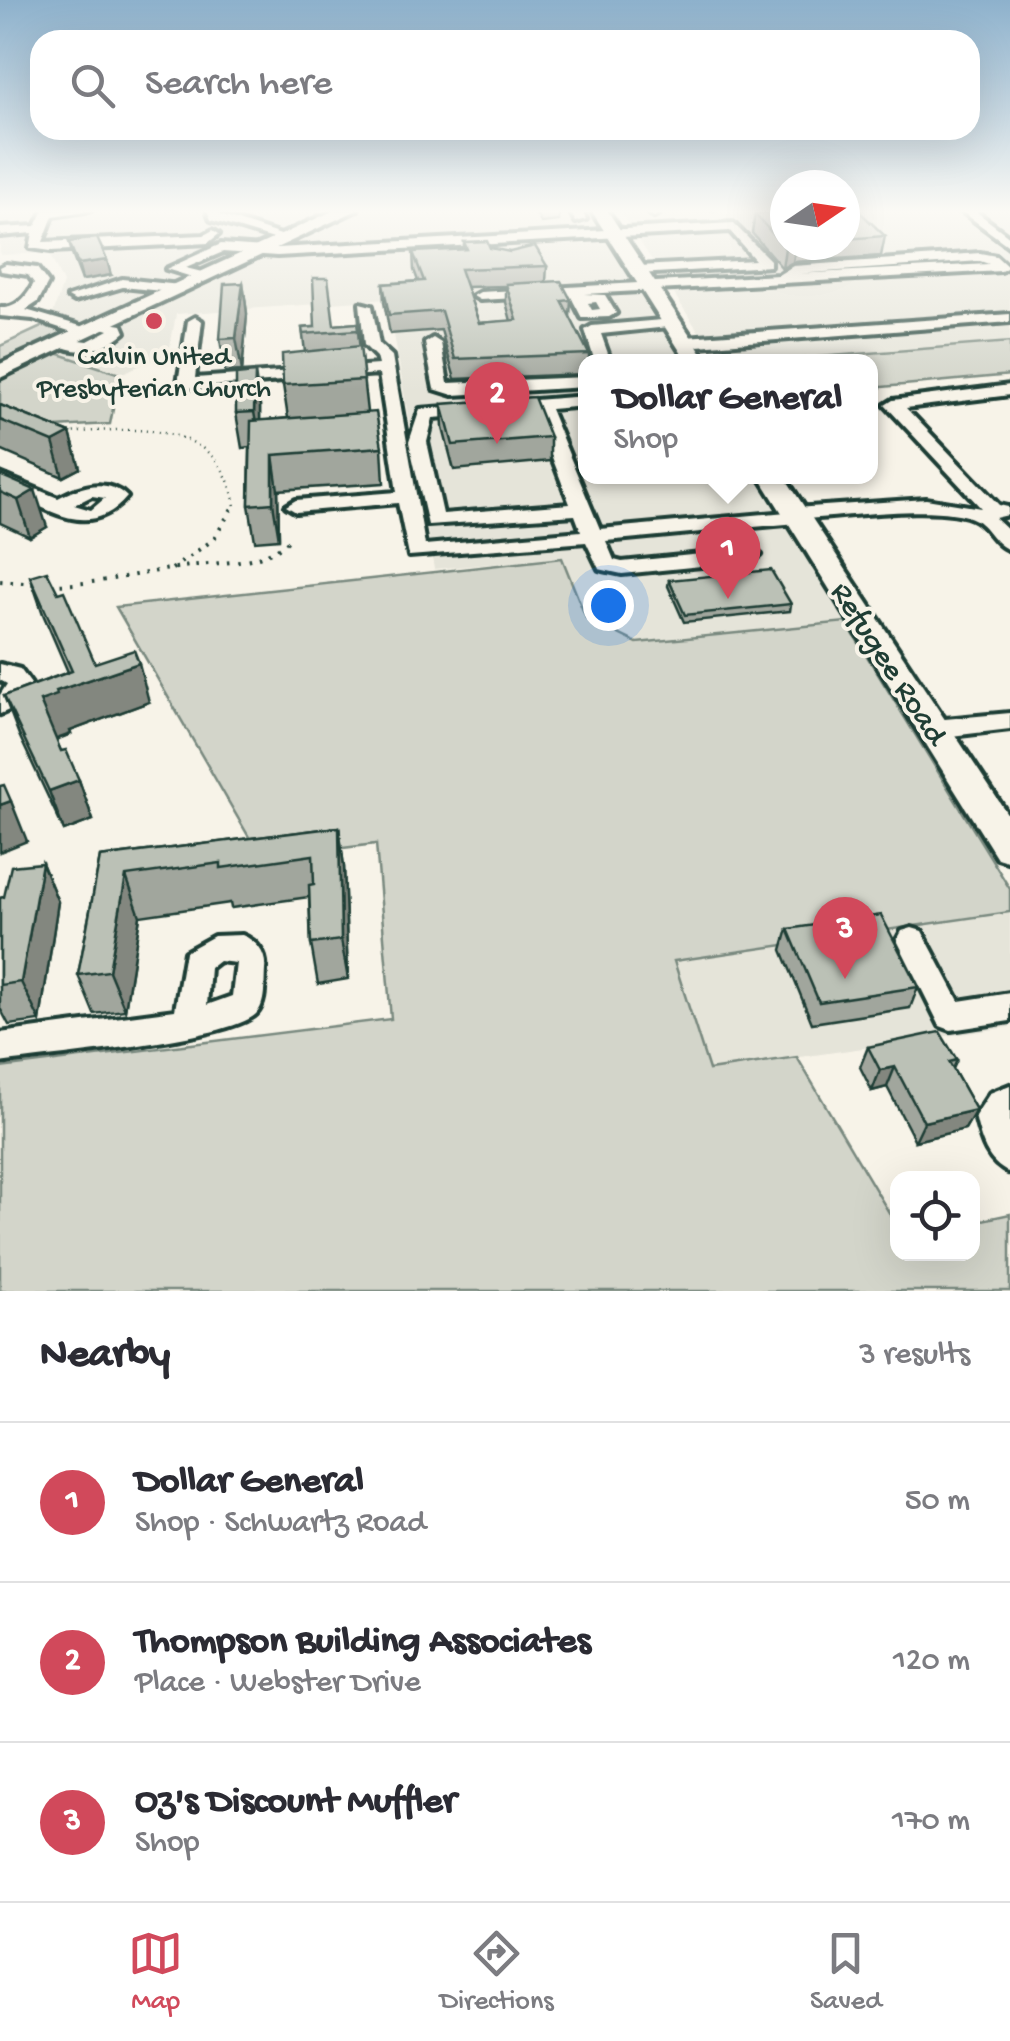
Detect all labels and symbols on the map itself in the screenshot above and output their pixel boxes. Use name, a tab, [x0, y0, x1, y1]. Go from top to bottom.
north arrow	[770, 170, 860, 260]
marker: Calvin United Presbyterian Church	[143, 310, 165, 332]
place label: Calvin United Presbyterian Church	[36, 342, 271, 407]
pin: 2	[464, 362, 530, 444]
pin: 1	[696, 516, 760, 599]
street label: Refugee Road	[820, 576, 955, 755]
your location	[583, 580, 634, 631]
pin: 3	[812, 896, 878, 979]

